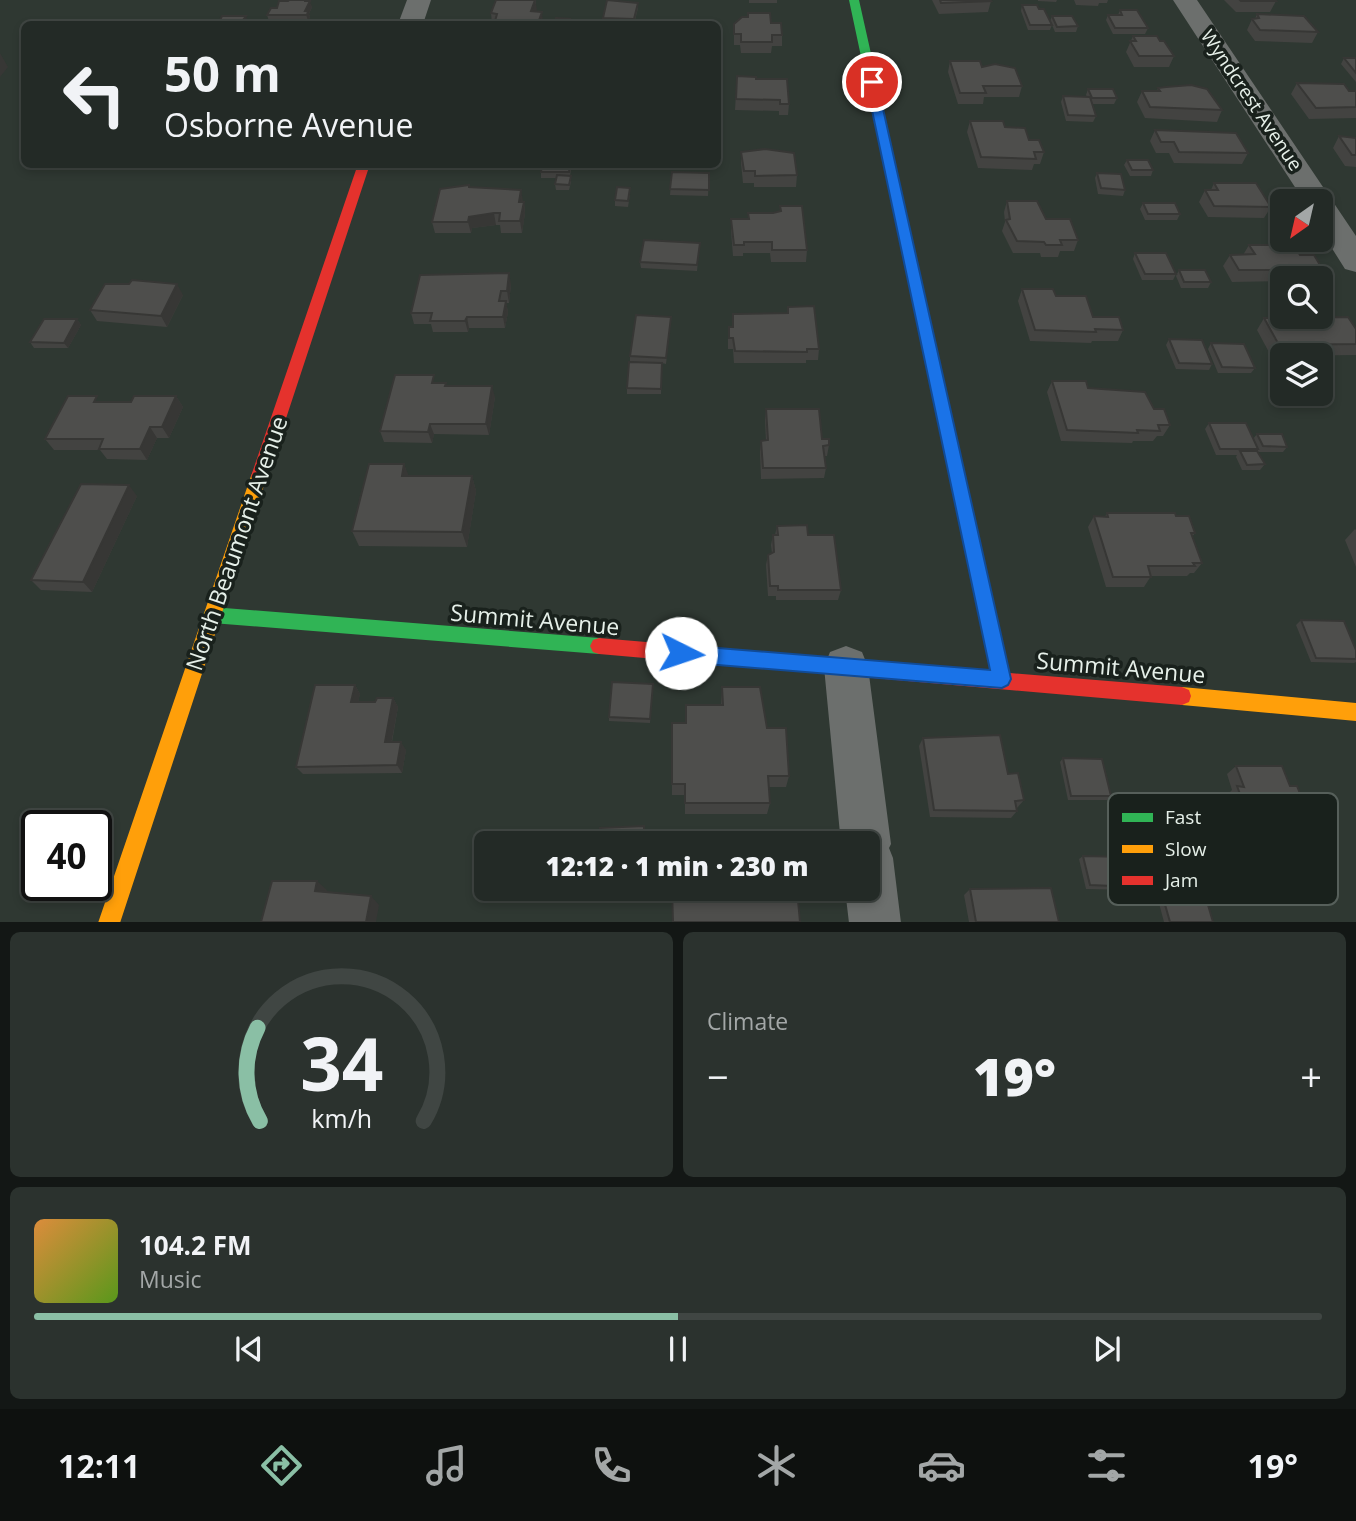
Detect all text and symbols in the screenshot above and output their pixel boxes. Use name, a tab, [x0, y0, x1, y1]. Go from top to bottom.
street label: Wyndcrest Avenue	[1195, 24, 1309, 176]
text: 50 m	[164, 40, 281, 106]
icon: left	[49, 49, 140, 140]
pin	[842, 52, 902, 112]
icon: arrive	[853, 63, 891, 101]
text: Osborne Avenue	[164, 103, 413, 146]
north arrow	[1270, 189, 1334, 252]
map controls	[1270, 189, 1333, 406]
button: search	[1270, 266, 1333, 329]
button: layers	[1270, 343, 1333, 406]
street label: North Beaumont Avenue	[177, 412, 295, 674]
street label: Summit Avenue	[449, 596, 621, 642]
position arrow	[644, 616, 718, 690]
street label: Summit Avenue	[1035, 644, 1207, 690]
legend	[1108, 793, 1338, 905]
text: Fast	[1165, 804, 1201, 830]
speed limit sign: 40	[21, 810, 112, 901]
text: Slow	[1165, 836, 1207, 862]
text: 12:12 · 1 min · 230 m	[546, 848, 808, 884]
text: Jam	[1163, 867, 1198, 893]
text: Climate	[707, 1005, 788, 1037]
text: 34	[300, 1013, 383, 1112]
text: 19°	[973, 1040, 1056, 1111]
text: −	[707, 1050, 729, 1102]
text: +	[1300, 1050, 1322, 1102]
text: km/h	[311, 1100, 372, 1134]
text: 104.2 FM	[139, 1227, 251, 1263]
text: Music	[139, 1263, 202, 1295]
icon: previous	[230, 1330, 268, 1368]
icon: pause	[659, 1330, 697, 1368]
icon: next	[1088, 1330, 1126, 1368]
icon: directions	[257, 1441, 306, 1490]
icon: music	[422, 1441, 471, 1490]
icon: phone	[587, 1441, 636, 1490]
icon: climate	[752, 1441, 801, 1490]
icon: car	[917, 1441, 966, 1490]
icon: filters	[1082, 1441, 1131, 1490]
text: 12:11	[58, 1444, 140, 1487]
text: 19°	[1248, 1444, 1298, 1487]

